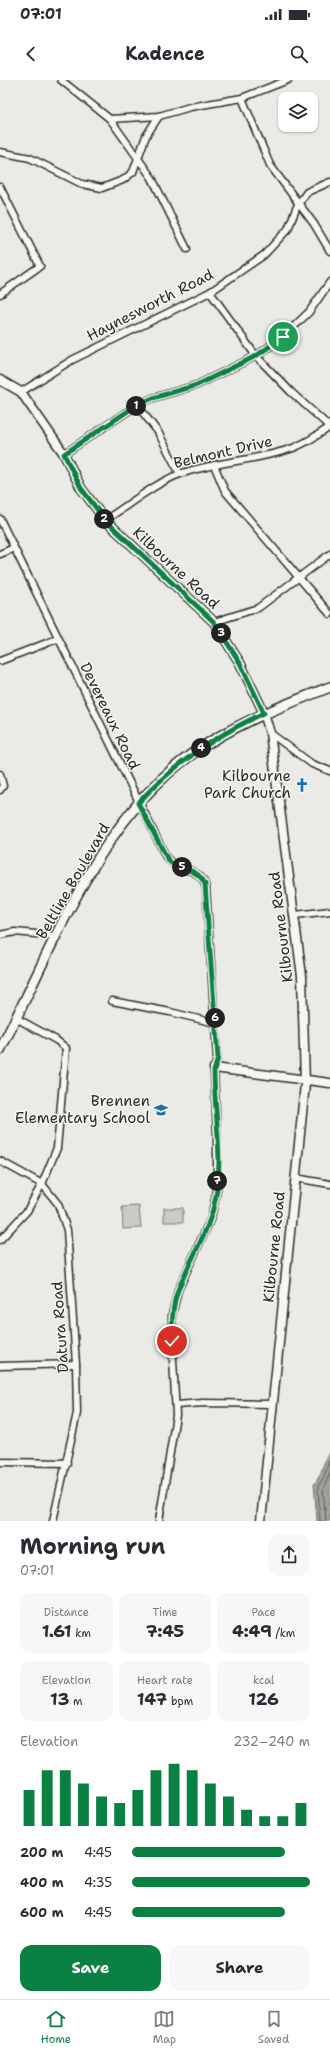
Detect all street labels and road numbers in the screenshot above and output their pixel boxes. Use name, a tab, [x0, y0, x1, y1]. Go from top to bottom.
street label: Haynesworth Road	[83, 264, 217, 346]
street label: Belmont Drive	[172, 431, 274, 473]
street label: Kilbourne Road	[128, 523, 224, 614]
street label: Devereaux Road	[75, 659, 145, 773]
street label: Beltline Boulevard	[32, 819, 115, 943]
street label: Kilbourne Road	[264, 870, 298, 984]
street label: Kilbourne Road	[258, 1190, 290, 1304]
street label: Datura Road	[47, 1280, 73, 1373]

